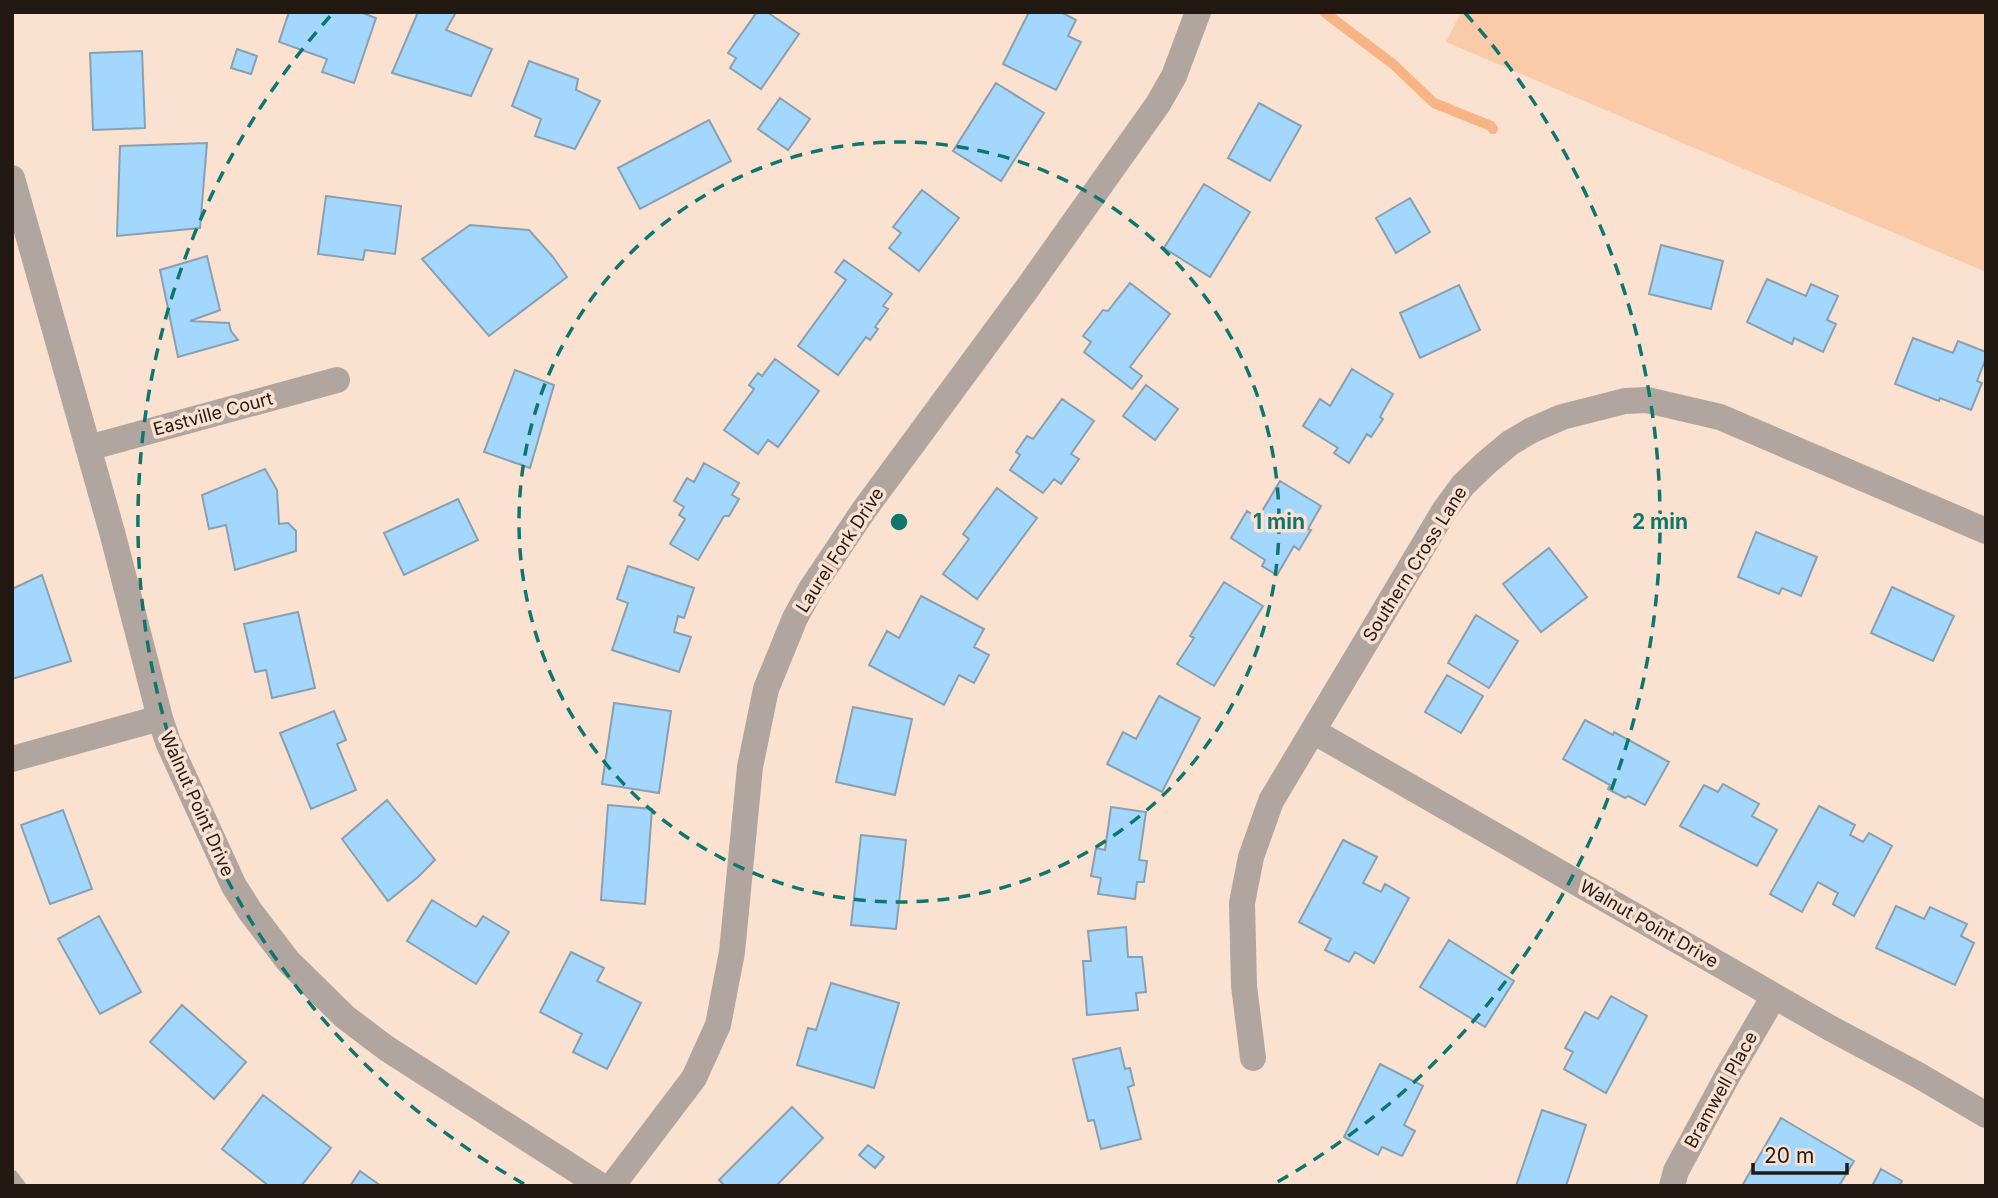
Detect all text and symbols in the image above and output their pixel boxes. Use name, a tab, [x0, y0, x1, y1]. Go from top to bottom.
street label: Eastville Court	[151, 387, 275, 440]
street label: Southern Cross Lane	[1358, 482, 1471, 645]
street label: Laurel Fork Drive	[791, 483, 888, 616]
text: 1 min	[1253, 509, 1305, 534]
text: 2 min	[1632, 509, 1688, 534]
centre of rings	[887, 510, 911, 534]
street label: Walnut Point Drive	[156, 728, 239, 879]
street label: Walnut Point Drive	[1576, 875, 1722, 972]
street label: Bramwell Place	[1680, 1028, 1761, 1152]
scale bar	[1753, 1132, 1848, 1176]
text: 20 m	[1764, 1143, 1814, 1168]

